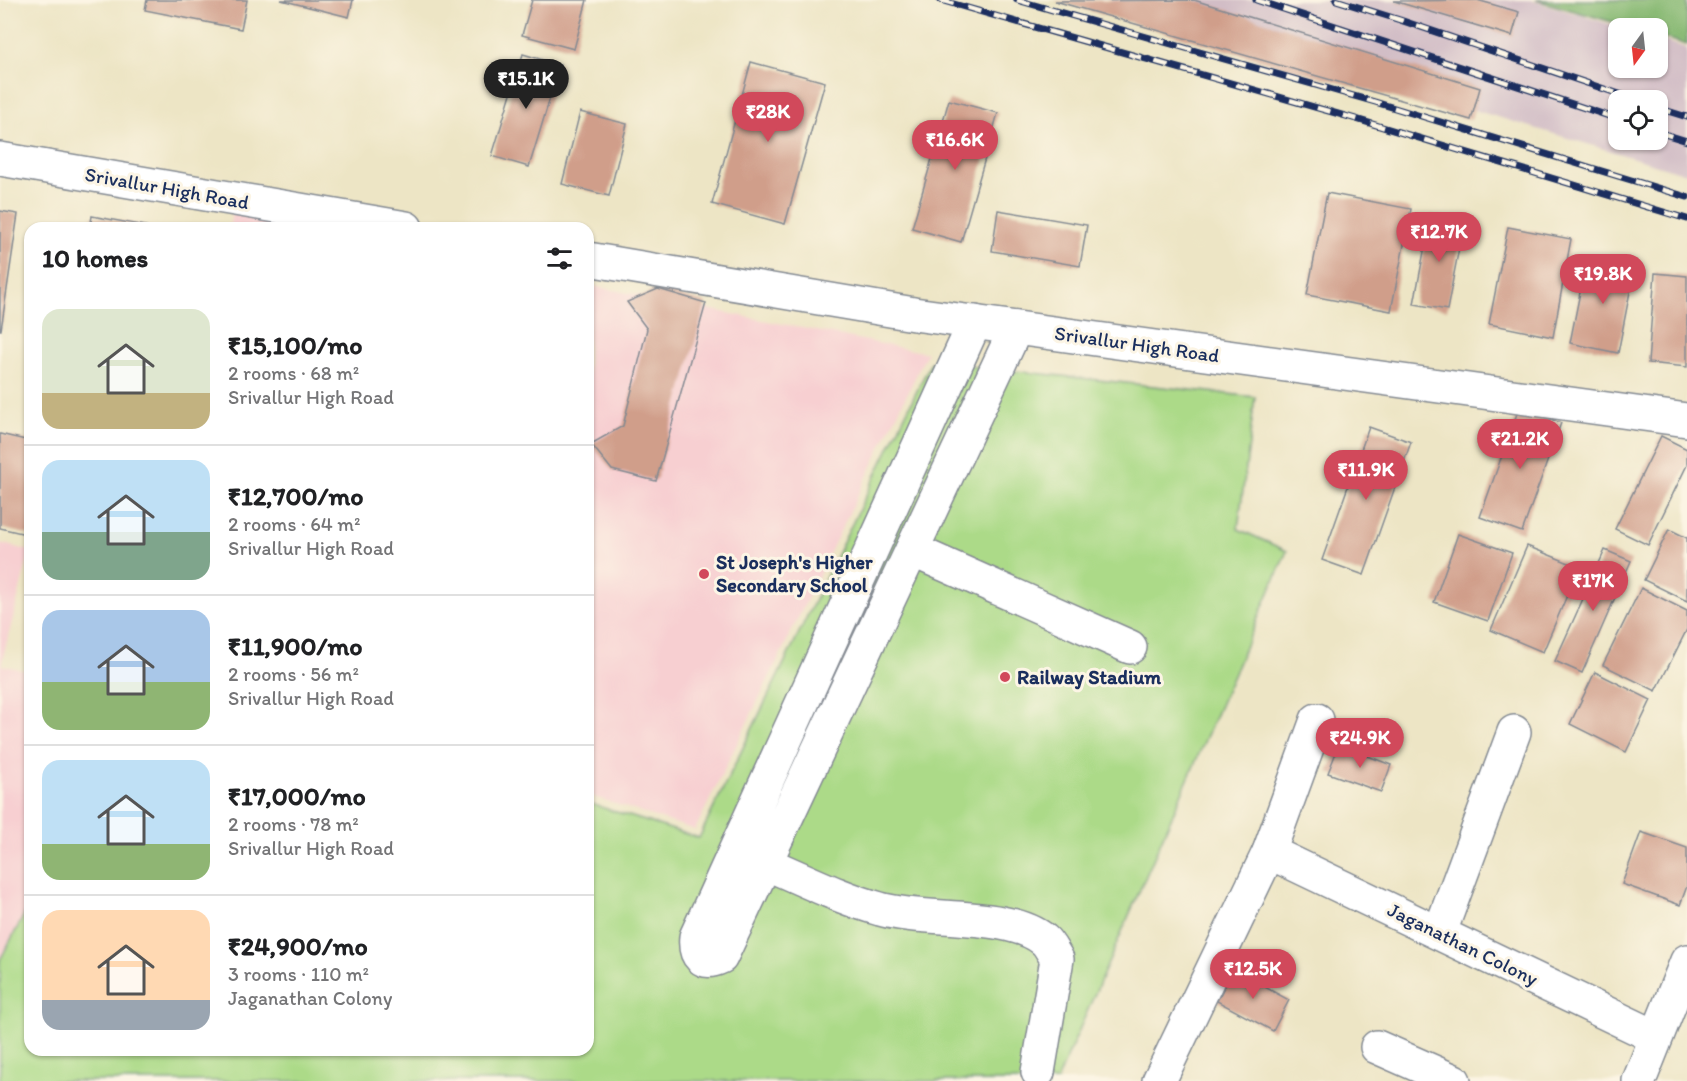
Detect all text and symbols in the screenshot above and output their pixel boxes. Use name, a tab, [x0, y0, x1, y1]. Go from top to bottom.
north arrow	[1608, 18, 1668, 78]
map controls	[1608, 18, 1668, 150]
pin: ₹15.1K	[477, 59, 575, 110]
text: ₹15.1K	[498, 66, 554, 90]
button: locate	[1608, 90, 1668, 150]
pin: ₹28K	[732, 92, 804, 143]
text: ₹28K	[746, 99, 790, 123]
pin: ₹16.6K	[906, 120, 1004, 171]
text: ₹16.6K	[926, 127, 984, 151]
street label: Srivallur High Road	[83, 162, 251, 214]
pin: ₹12.7K	[1390, 212, 1488, 263]
text: ₹12.7K	[1410, 219, 1468, 243]
text: 10 homes	[42, 242, 148, 274]
icon: filters	[543, 242, 576, 275]
pin: ₹19.8K	[1554, 254, 1652, 305]
text: ₹19.8K	[1574, 261, 1632, 285]
street label: Srivallur High Road	[1053, 321, 1221, 367]
text: ₹15,100/mo	[228, 329, 363, 361]
icon: home	[90, 333, 162, 405]
text: 2 rooms · 68 m²	[228, 361, 359, 385]
text: Srivallur High Road	[228, 385, 394, 409]
pin: ₹21.2K	[1471, 419, 1569, 470]
text: ₹21.2K	[1491, 426, 1549, 450]
pin: ₹11.9K	[1317, 450, 1415, 501]
text: ₹11.9K	[1338, 457, 1394, 481]
text: ₹12,700/mo	[228, 480, 364, 512]
icon: home	[90, 484, 162, 556]
text: 2 rooms · 64 m²	[228, 512, 360, 536]
text: Srivallur High Road	[228, 536, 394, 560]
place label: St Joseph's Higher Secondary School	[716, 550, 873, 598]
pin: ₹17K	[1557, 561, 1629, 612]
marker: St Joseph's Higher Secondary School	[697, 567, 711, 581]
text: ₹17K	[1572, 568, 1614, 592]
text: ₹11,900/mo	[228, 630, 363, 662]
icon: home	[90, 634, 162, 706]
text: 2 rooms · 56 m²	[228, 662, 359, 686]
place label: Railway Stadium	[1017, 665, 1161, 690]
marker: Railway Stadium	[998, 670, 1012, 684]
text: Srivallur High Road	[228, 686, 394, 710]
pin: ₹24.9K	[1311, 718, 1409, 769]
text: ₹24.9K	[1330, 725, 1390, 749]
text: ₹17,000/mo	[228, 780, 366, 812]
icon: home	[90, 784, 162, 856]
text: 2 rooms · 78 m²	[228, 812, 359, 836]
text: Srivallur High Road	[228, 836, 394, 860]
street label: Jaganathan Colony	[1384, 897, 1543, 991]
text: ₹24,900/mo	[228, 930, 368, 962]
icon: home	[90, 934, 162, 1006]
pin: ₹12.5K	[1204, 949, 1302, 1000]
text: ₹12.5K	[1224, 956, 1282, 980]
text: 3 rooms · 110 m²	[228, 962, 369, 986]
text: Jaganathan Colony	[228, 986, 392, 1010]

